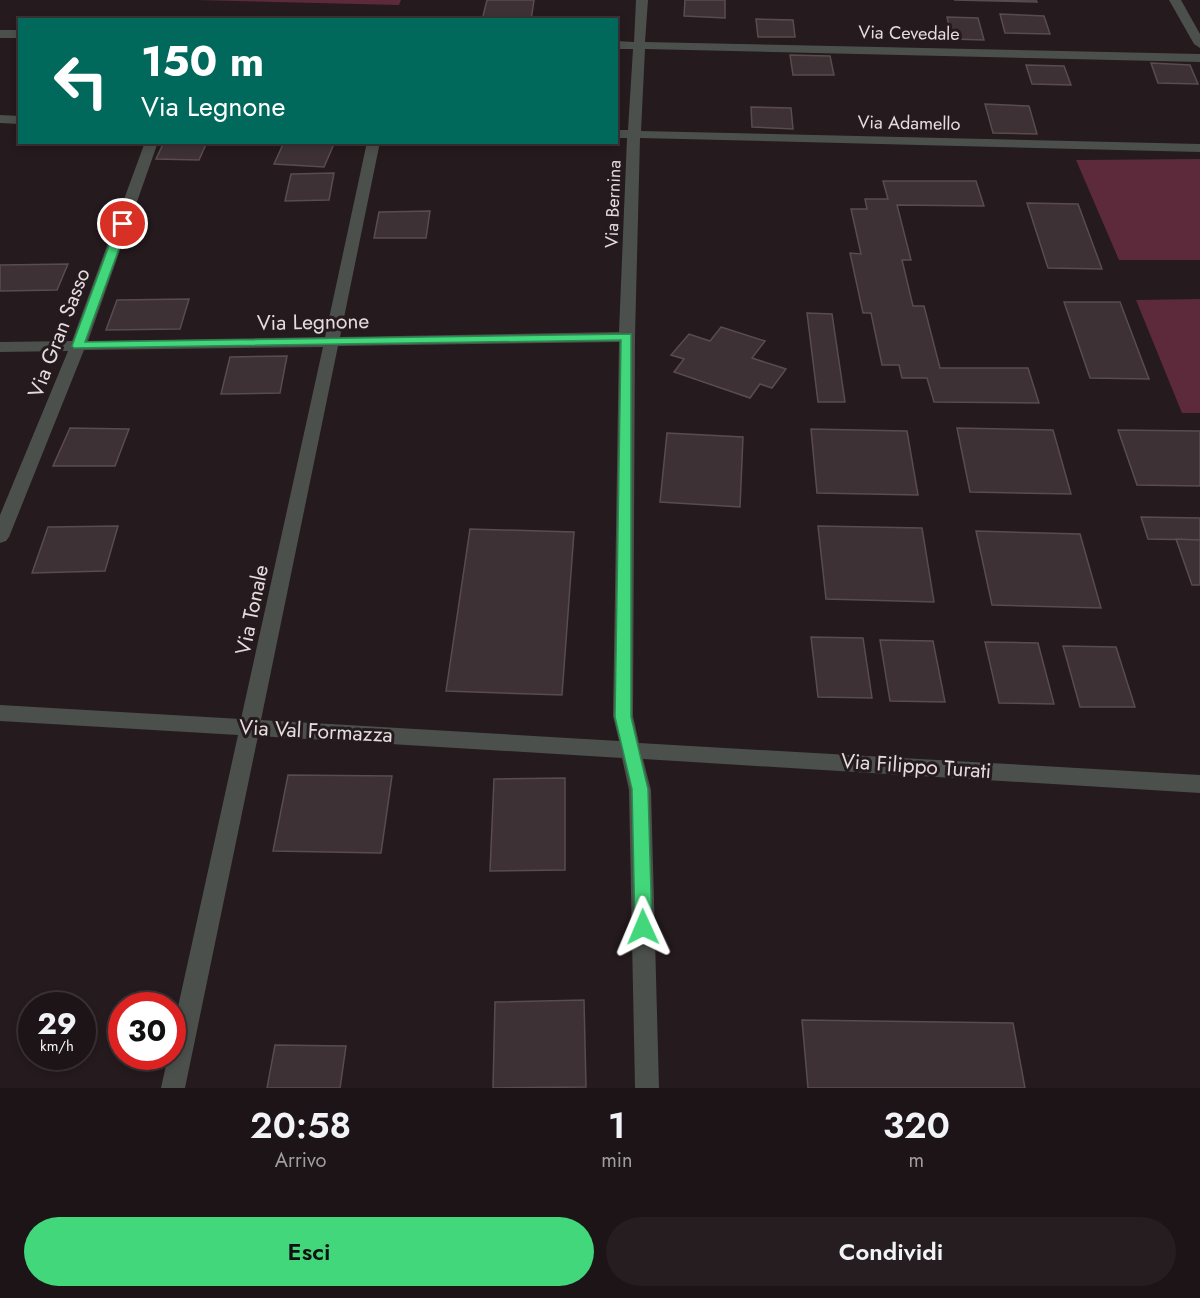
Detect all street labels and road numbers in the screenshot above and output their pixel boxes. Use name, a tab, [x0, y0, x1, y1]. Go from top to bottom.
street label: Via Cevedale	[858, 19, 960, 47]
street label: Via Adamello	[857, 109, 961, 137]
street label: Via Bernina	[598, 159, 628, 249]
street label: Via Gran Sasso	[21, 264, 97, 402]
street label: Via Legnone	[257, 306, 370, 338]
street label: Via Tonale	[228, 562, 276, 658]
street label: Via Val Formazza	[238, 712, 394, 750]
street label: Via Filippo Turati	[840, 746, 992, 786]

